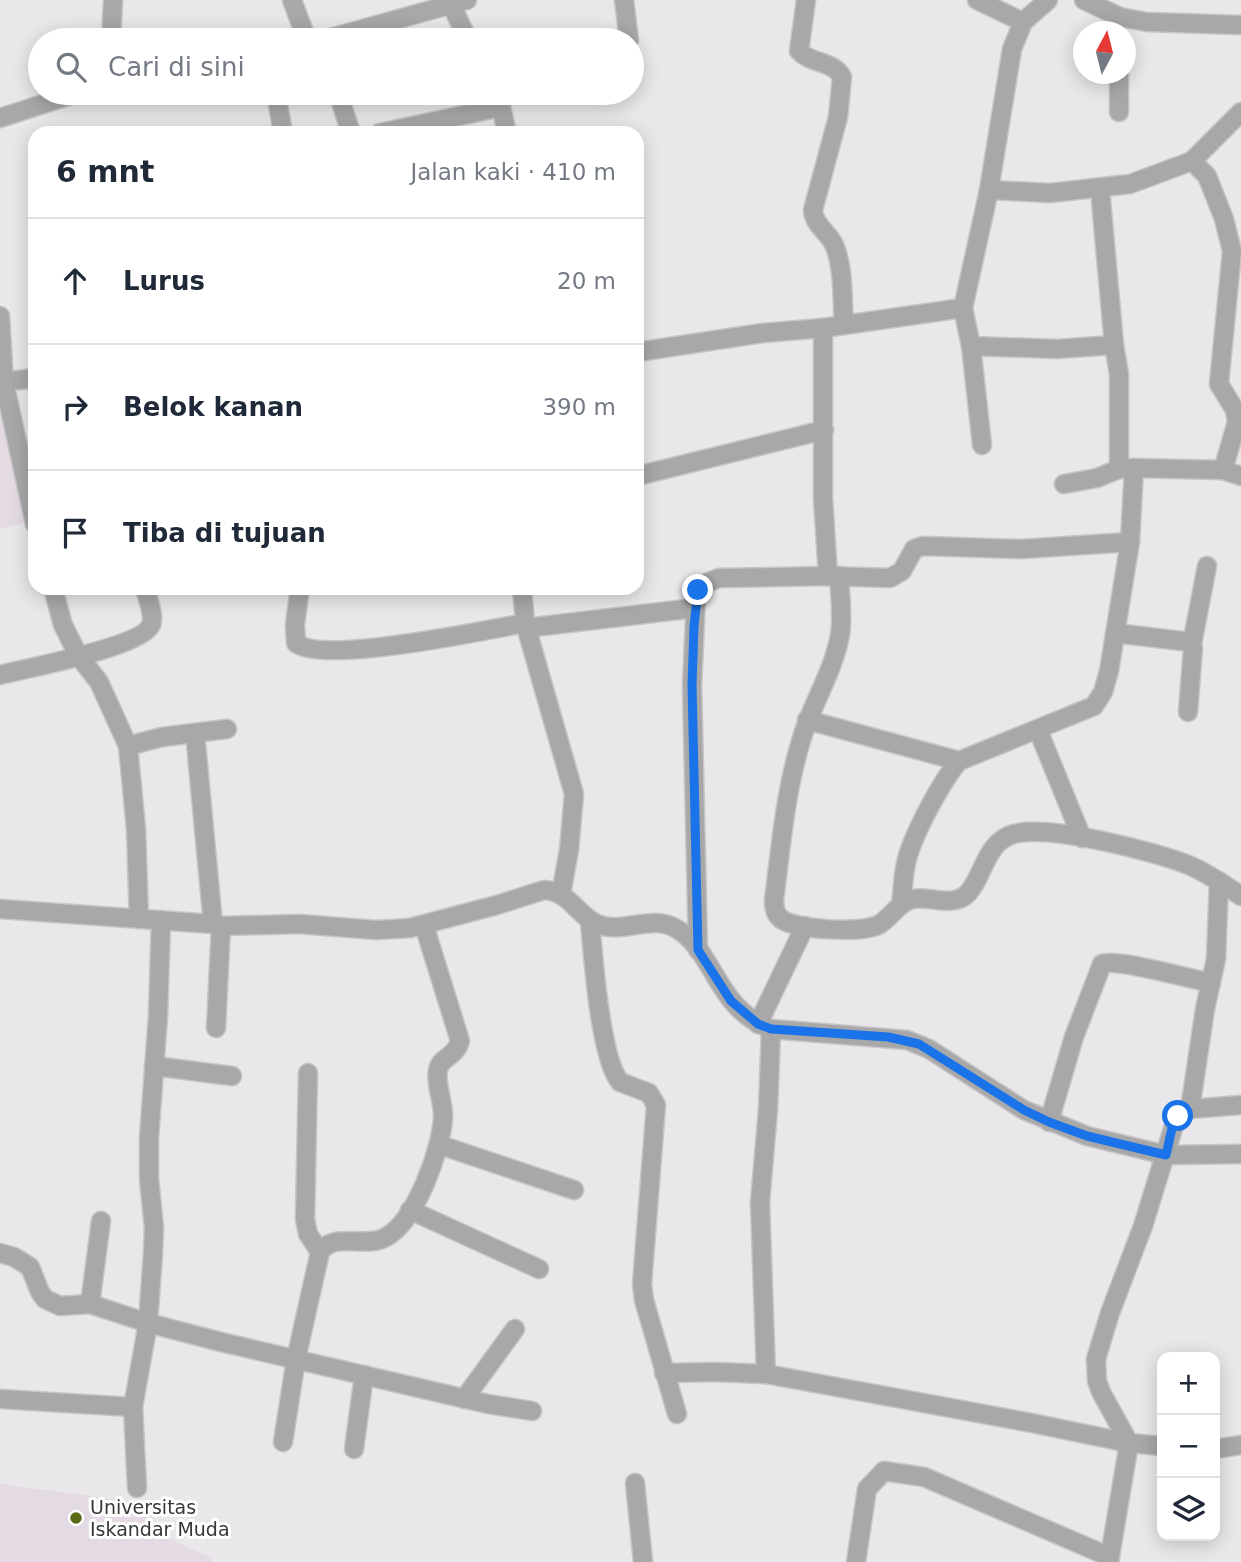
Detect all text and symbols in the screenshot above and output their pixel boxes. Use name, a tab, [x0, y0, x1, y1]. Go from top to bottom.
north arrow	[1073, 21, 1136, 84]
search box	[28, 28, 644, 105]
icon: search	[52, 48, 90, 86]
text: Cari di sini	[108, 52, 245, 82]
text: 6 mnt	[56, 154, 154, 189]
text: Jalan kaki · 410 m	[410, 159, 616, 185]
icon: ahead	[56, 262, 94, 300]
text: Lurus	[123, 266, 205, 296]
text: 20 m	[557, 268, 616, 294]
icon: right	[56, 388, 94, 426]
text: Belok kanan	[123, 392, 303, 422]
text: 390 m	[542, 394, 616, 420]
icon: arrive	[56, 514, 94, 552]
text: Tiba di tujuan	[123, 518, 326, 548]
route end	[682, 574, 713, 605]
route start	[1162, 1100, 1193, 1131]
map controls	[1157, 1352, 1220, 1541]
button: +	[1157, 1352, 1220, 1415]
button: −	[1157, 1415, 1220, 1478]
button: layers	[1157, 1478, 1220, 1541]
place label: Universitas Iskandar Muda	[90, 1496, 230, 1540]
marker: Universitas Iskandar Muda	[68, 1510, 84, 1526]

